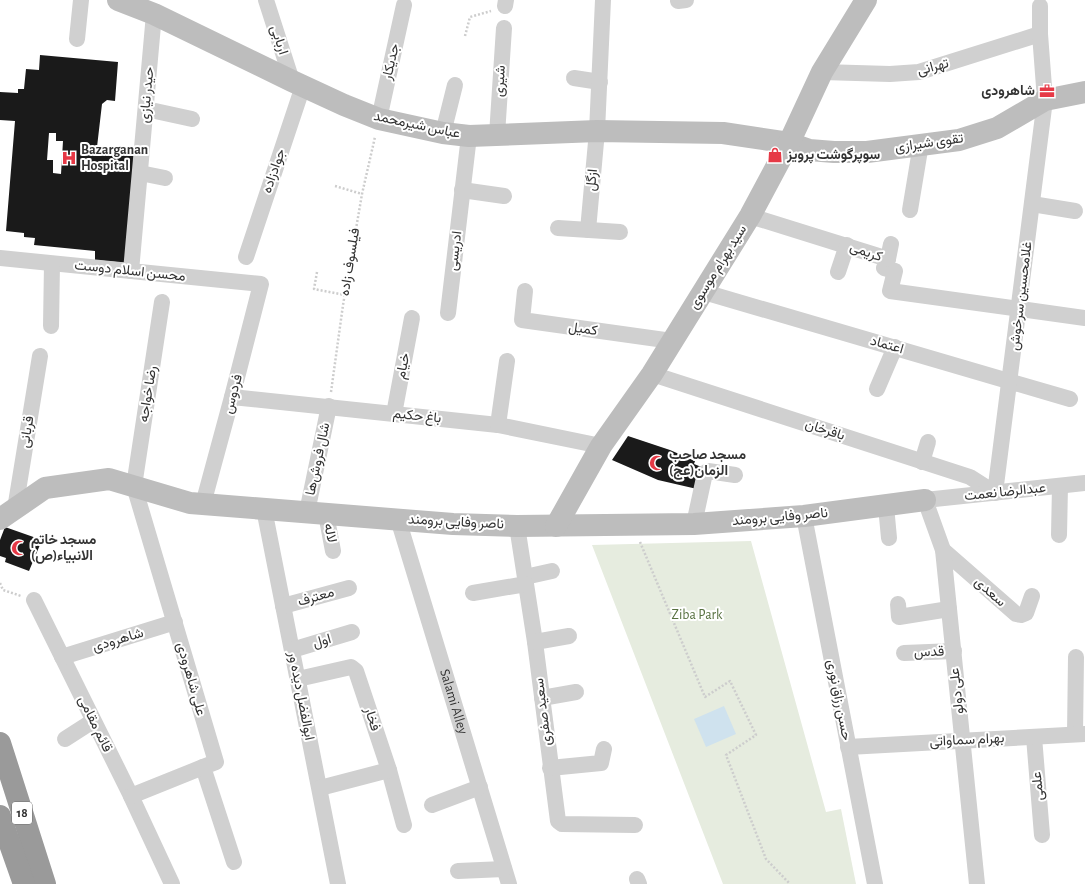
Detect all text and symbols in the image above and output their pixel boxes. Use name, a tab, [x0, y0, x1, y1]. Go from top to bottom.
street label: اربابی	[267, 24, 290, 57]
street label: جدیکار	[380, 42, 403, 83]
street label: تهرانی	[916, 56, 951, 79]
street label: شیری	[492, 65, 509, 97]
street label: حیدر نیازی	[138, 66, 157, 124]
office icon: شاهرودی	[1038, 82, 1056, 100]
place label: شاهرودی	[981, 84, 1035, 99]
street label: عباس شیرمحمد	[372, 109, 462, 142]
street label: تقوی شیرازی	[894, 131, 965, 156]
place label: Bazarganan Hospital	[81, 143, 148, 173]
shop icon: سوپرگوشت پرویز	[766, 146, 784, 164]
street label: جوادزاده	[260, 147, 289, 195]
place label: سوپرگوشت پرویز	[786, 147, 880, 164]
hospital icon: Bazarganan Hospital	[60, 149, 78, 167]
street label: ازگل	[583, 168, 601, 192]
street label: سید بهرام موسوی	[687, 223, 750, 312]
street label: فیلسوف زاده	[338, 227, 363, 297]
street label: ادریسی	[446, 230, 465, 272]
street label: کریمی	[848, 240, 884, 265]
street label: غلامحسین سرخوش	[1007, 241, 1036, 352]
street label: محسن اسلام دوست	[74, 258, 186, 285]
street label: کمیل	[567, 320, 598, 339]
street label: اعتماد	[869, 334, 905, 356]
street label: خیام	[394, 352, 413, 381]
street label: رضا خواجه	[137, 365, 160, 423]
street label: فردوس	[221, 373, 246, 415]
street label: باغ حکیم	[392, 406, 442, 428]
street label: قربانی	[18, 415, 37, 449]
street label: باقرخان	[803, 417, 847, 444]
street label: شال فروش‌ها	[303, 421, 334, 497]
place label: مسجد صاحب الزمان(عج)	[669, 448, 746, 480]
mosque icon: مسجد صاحب الزمان(عج)	[648, 454, 666, 472]
street label: عبدالرضا نعمت	[964, 481, 1047, 504]
street label: ناصر وفایی برومند	[731, 506, 829, 529]
street label: ناصر وفایی برومند	[408, 512, 504, 533]
street label: لاله	[321, 522, 339, 544]
place label: مسجد خاتم الانبیاء(ص)	[31, 533, 97, 564]
mosque icon: مسجد خاتم الانبیاء(ص)	[10, 539, 28, 557]
street label: سعدی	[971, 575, 1008, 610]
street label: معترف	[296, 585, 336, 610]
park label: Ziba Park	[672, 608, 723, 622]
street label: شاهرودی	[91, 626, 145, 655]
street label: اول	[311, 632, 333, 652]
street label: علی شاهرودی	[173, 641, 208, 718]
street label: قدس	[914, 644, 944, 661]
street label: ابوالفضل دیده ور	[284, 650, 316, 742]
street label: حسن رزاق نوری	[823, 658, 854, 742]
street label: علی دولو	[948, 667, 967, 715]
street label: Salami Alley	[437, 668, 470, 736]
street label: سعید صفری	[532, 677, 555, 747]
street label: قائم مقامی	[75, 694, 115, 755]
street label: فخار	[360, 704, 382, 733]
street label: بهرام سماواتی	[929, 731, 1005, 750]
street label: علمی	[1030, 771, 1047, 801]
road number: 18	[12, 802, 32, 824]

